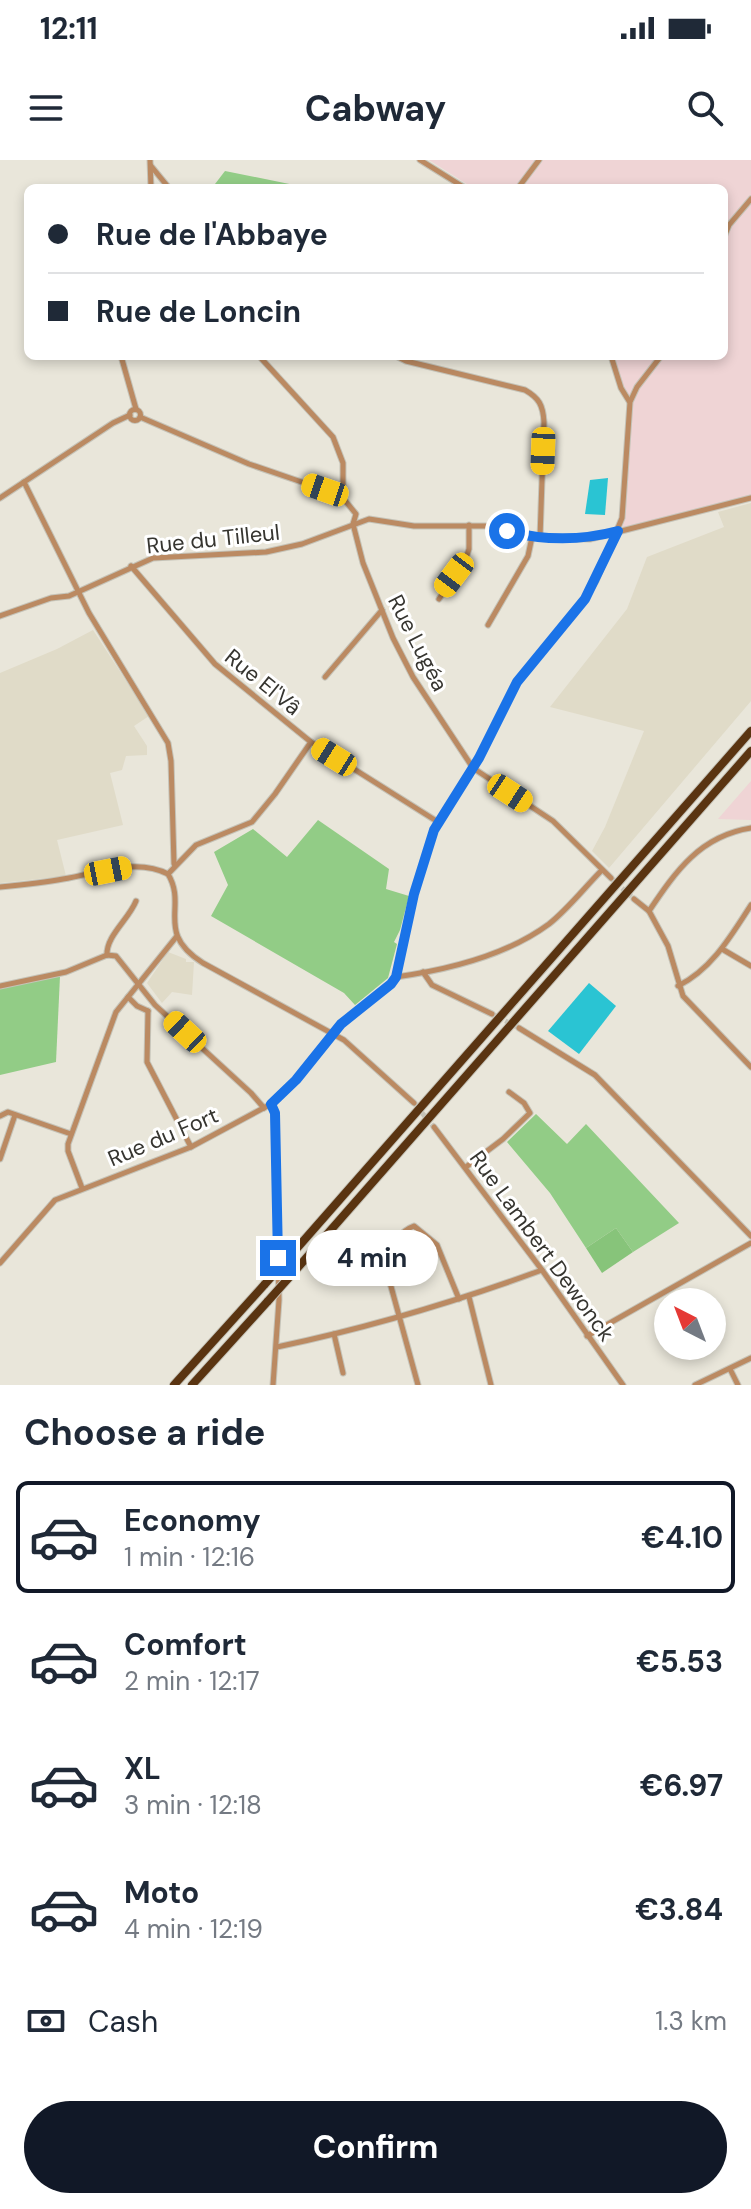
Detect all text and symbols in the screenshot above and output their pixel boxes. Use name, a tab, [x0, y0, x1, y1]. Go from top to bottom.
text: 12:11	[40, 9, 98, 48]
text: Cabway	[305, 85, 446, 132]
icon: menu	[24, 86, 68, 130]
icon: search	[683, 86, 727, 130]
text: Rue de l'Abbaye	[96, 215, 328, 254]
text: Rue de Loncin	[96, 292, 301, 331]
car	[530, 427, 556, 475]
car	[298, 471, 352, 509]
route start	[489, 513, 525, 549]
street label: Rue du Tilleul	[145, 518, 281, 560]
car	[430, 549, 478, 601]
street label: Rue Lugéa	[381, 590, 455, 696]
street label: Rue El'Vâ	[219, 642, 307, 722]
car	[307, 734, 361, 780]
car	[483, 770, 537, 816]
car	[82, 855, 134, 887]
car	[159, 1007, 211, 1057]
street label: Rue du Fort	[103, 1101, 223, 1173]
street label: Rue Lambert Dewonck	[463, 1145, 621, 1347]
callout: 4 min	[306, 1230, 438, 1286]
route end	[260, 1240, 296, 1276]
text: 4 min	[337, 1241, 407, 1275]
north arrow	[654, 1288, 726, 1360]
map controls	[654, 1288, 726, 1360]
text: Choose a ride	[24, 1409, 265, 1456]
icon: car	[28, 1501, 100, 1573]
text: Economy	[124, 1501, 261, 1540]
text: €4.10	[641, 1518, 723, 1557]
text: 1 min · 12:16	[124, 1540, 255, 1574]
icon: car	[28, 1625, 100, 1697]
text: Comfort	[124, 1625, 247, 1664]
text: €5.53	[636, 1642, 723, 1681]
text: 2 min · 12:17	[124, 1664, 260, 1698]
icon: car	[28, 1749, 100, 1821]
text: XL	[124, 1749, 161, 1788]
text: €6.97	[640, 1766, 723, 1805]
text: 3 min · 12:18	[124, 1788, 262, 1822]
icon: car	[28, 1873, 100, 1945]
text: Moto	[124, 1873, 199, 1912]
text: €3.84	[635, 1890, 723, 1929]
text: 4 min · 12:19	[124, 1912, 263, 1946]
icon: cash	[24, 1999, 68, 2043]
text: Cash	[88, 2002, 158, 2041]
text: 1.3 km	[655, 2004, 727, 2038]
button: Confirm	[24, 2101, 727, 2193]

